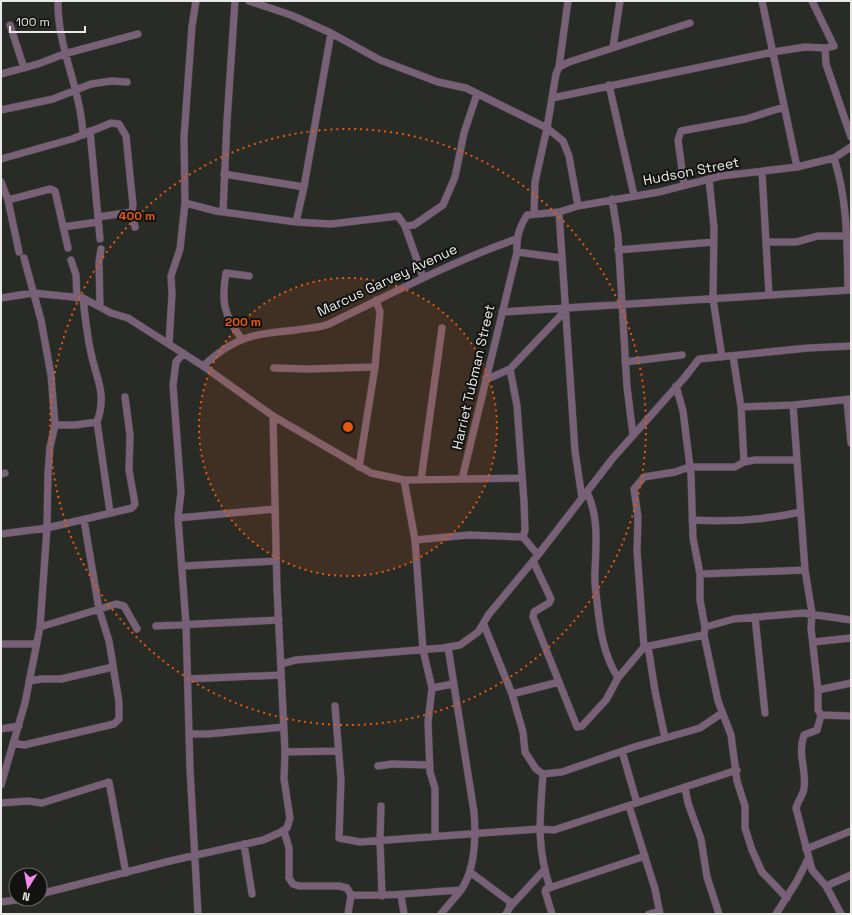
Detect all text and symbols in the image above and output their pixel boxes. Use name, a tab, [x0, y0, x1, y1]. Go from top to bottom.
scale bar	[10, 8, 85, 34]
text: 100 m	[16, 14, 50, 30]
street label: Hudson Street	[641, 153, 741, 189]
text: 400 m	[119, 208, 155, 224]
street label: Marcus Garvey Avenue	[314, 240, 460, 320]
street label: Harriet Tubman Street	[448, 303, 498, 451]
text: 200 m	[225, 314, 261, 330]
centre of rings	[341, 420, 355, 434]
north arrow	[8, 867, 48, 907]
text: N	[21, 889, 31, 904]

